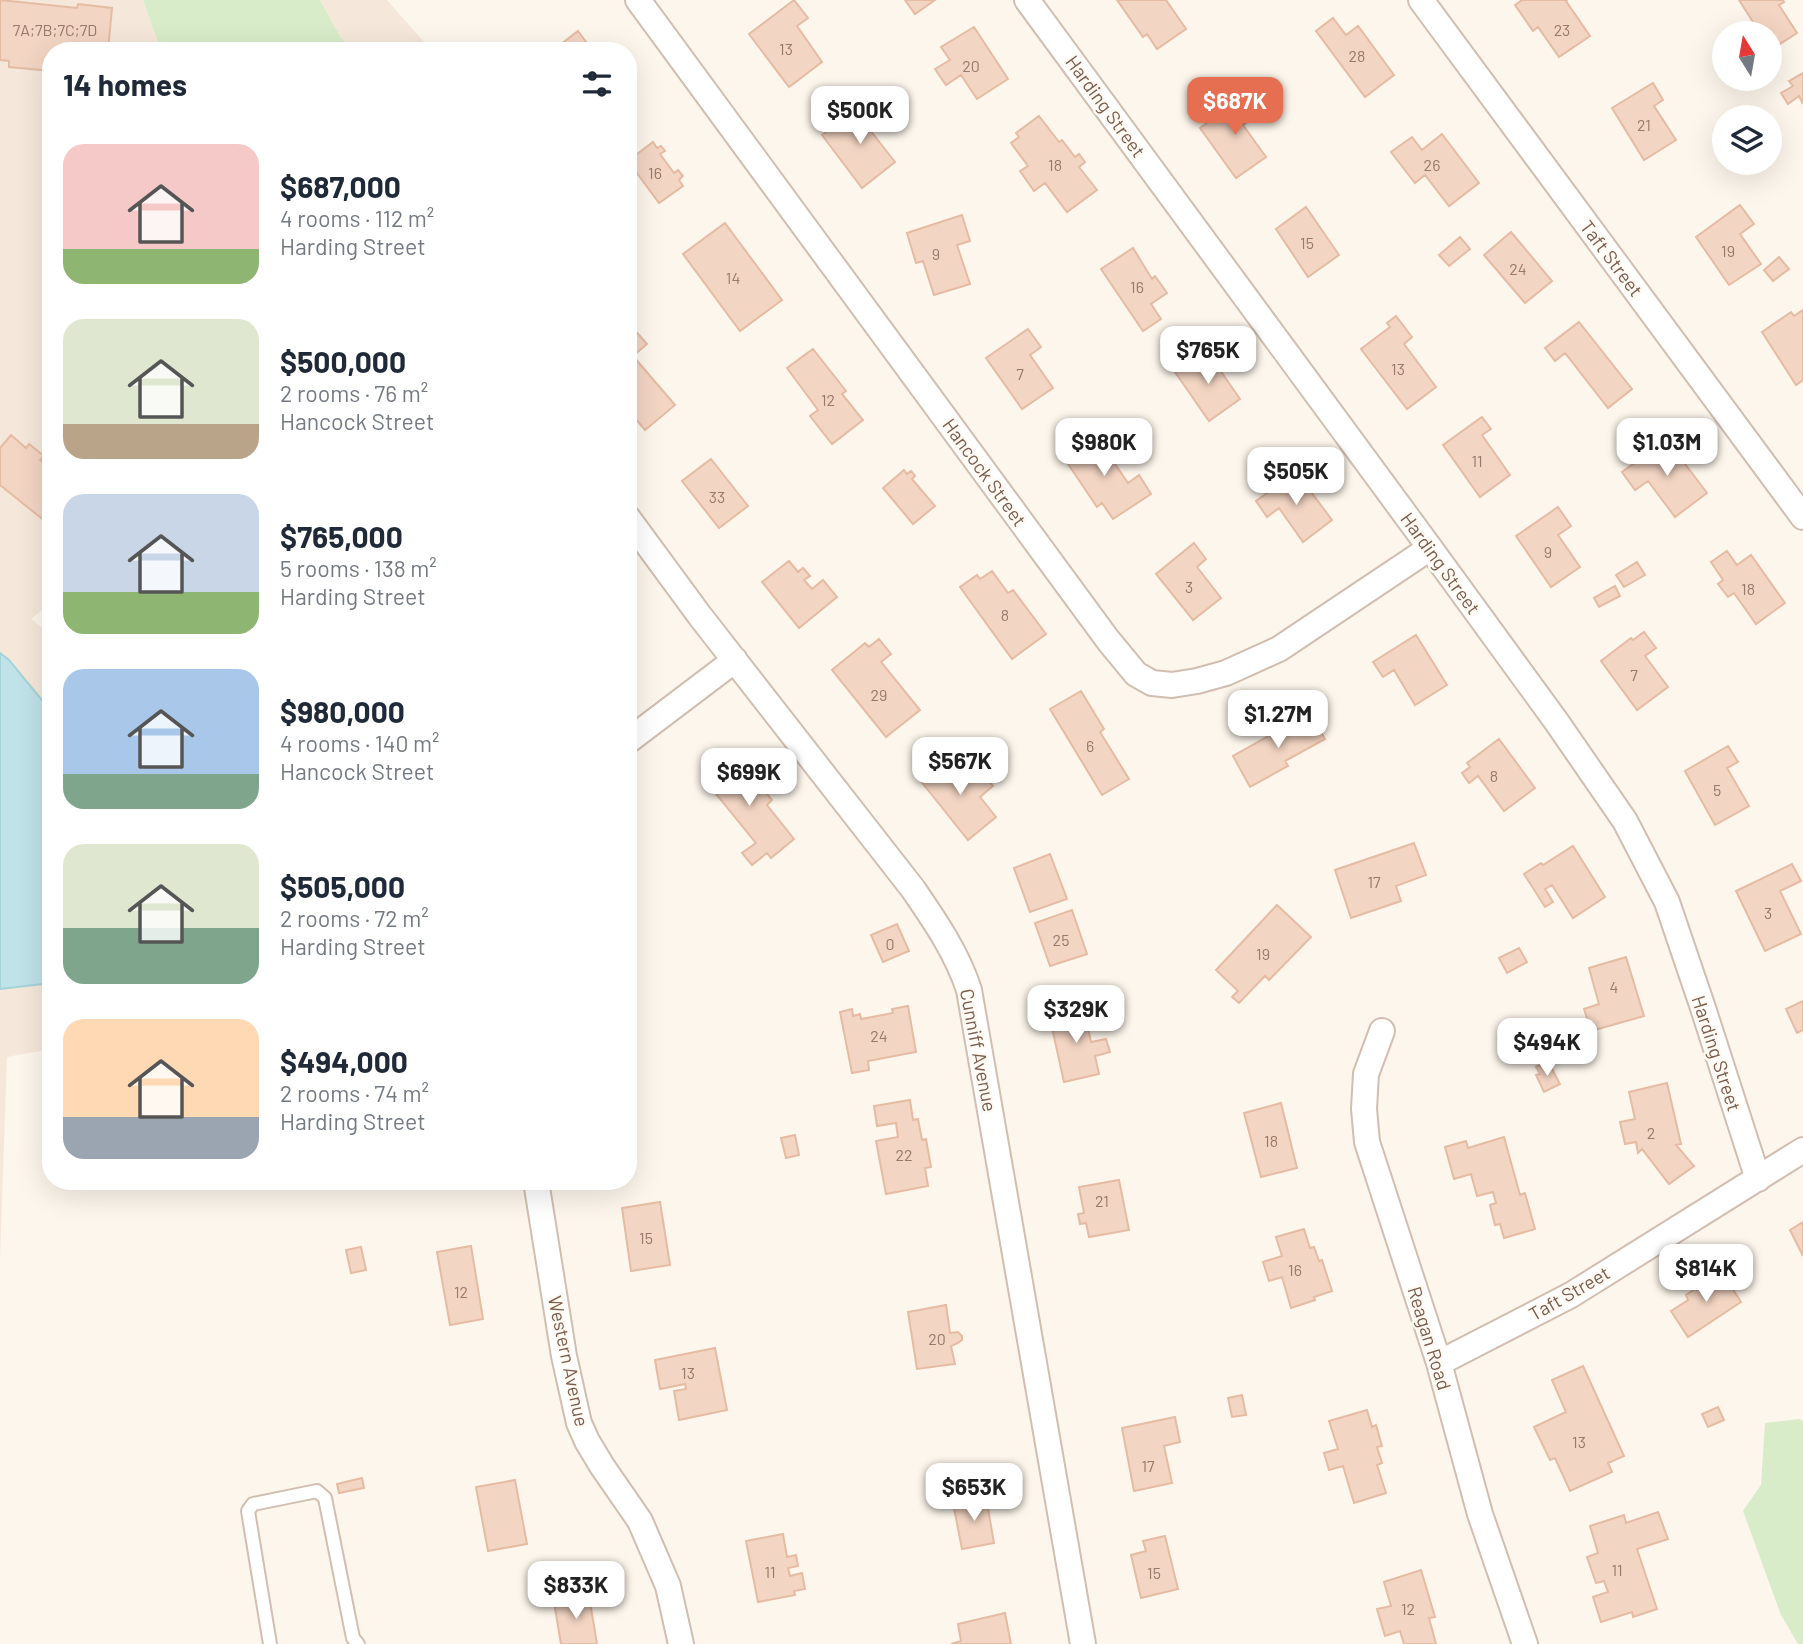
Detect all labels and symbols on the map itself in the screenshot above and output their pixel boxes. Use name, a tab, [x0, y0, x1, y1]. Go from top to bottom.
house number: 7A;7B;7C;7D	[13, 20, 97, 39]
house number: 23	[1554, 20, 1570, 39]
north arrow	[1712, 21, 1782, 91]
house number: 13	[779, 39, 793, 58]
house number: 28	[1349, 46, 1365, 65]
street label: Harding Street	[1061, 51, 1151, 161]
house number: 20	[962, 56, 980, 75]
pin: $687K	[1186, 78, 1284, 137]
pin: $500K	[811, 86, 909, 146]
house number: 21	[1637, 115, 1651, 134]
house number: 18	[1048, 155, 1062, 174]
house number: 26	[1424, 155, 1440, 174]
house number: 16	[648, 163, 662, 182]
street label: Taft Street	[1576, 215, 1648, 301]
house number: 15	[1300, 233, 1314, 252]
house number: 19	[1721, 241, 1735, 260]
house number: 9	[932, 244, 940, 263]
house number: 24	[1509, 259, 1527, 278]
house number: 14	[726, 268, 740, 287]
house number: 16	[1130, 277, 1144, 296]
pin: $765K	[1159, 326, 1257, 386]
house number: 13	[1391, 359, 1405, 378]
house number: 7	[1016, 364, 1024, 383]
house number: 12	[821, 390, 835, 409]
street label: Hancock Street	[938, 414, 1032, 530]
pin: $980K	[1055, 419, 1153, 478]
pin: $1.03M	[1610, 419, 1724, 478]
pin: $505K	[1247, 448, 1345, 507]
house number: 11	[1471, 451, 1483, 470]
house number: 33	[709, 487, 725, 506]
street label: Harding Street	[1396, 508, 1486, 618]
house number: 9	[1544, 542, 1552, 561]
house number: 3	[1185, 577, 1193, 596]
house number: 18	[1741, 579, 1755, 598]
house number: 8	[1001, 605, 1009, 624]
house number: 7	[1630, 665, 1638, 684]
house number: 29	[871, 685, 887, 704]
pin: $1.27M	[1221, 690, 1335, 750]
house number: 6	[1086, 736, 1094, 755]
pin: $567K	[911, 738, 1009, 797]
pin: $699K	[700, 748, 798, 808]
house number: 8	[1490, 766, 1498, 785]
house number: 5	[1713, 780, 1721, 799]
house number: 17	[1367, 872, 1381, 891]
house number: 3	[1764, 903, 1772, 922]
house number: 25	[1053, 930, 1069, 949]
house number: 0	[885, 934, 895, 953]
house number: 19	[1256, 944, 1270, 963]
house number: 4	[1610, 977, 1618, 996]
pin: $329K	[1027, 986, 1125, 1045]
street label: Cunniff Avenue	[956, 987, 1002, 1113]
street label: Harding Street	[1687, 992, 1747, 1114]
pin: $494K	[1498, 1018, 1596, 1078]
house number: 24	[870, 1026, 888, 1045]
house number: 2	[1647, 1123, 1655, 1142]
house number: 18	[1264, 1131, 1278, 1150]
house number: 22	[895, 1145, 913, 1164]
house number: 21	[1095, 1191, 1109, 1210]
house number: 15	[639, 1228, 653, 1247]
pin: $814K	[1657, 1244, 1755, 1304]
house number: 16	[1288, 1260, 1302, 1279]
street label: Taft Street	[1524, 1261, 1614, 1325]
house number: 12	[454, 1282, 468, 1301]
street label: Reagan Road	[1403, 1283, 1457, 1393]
street label: Western Avenue	[544, 1294, 594, 1428]
house number: 20	[928, 1329, 946, 1348]
house number: 13	[681, 1363, 695, 1382]
house number: 13	[1572, 1432, 1586, 1451]
house number: 17	[1141, 1456, 1155, 1475]
pin: $653K	[925, 1464, 1023, 1523]
house number: 11	[1611, 1560, 1623, 1579]
pin: $833K	[527, 1562, 625, 1621]
house number: 11	[764, 1562, 776, 1581]
house number: 15	[1147, 1563, 1161, 1582]
house number: 12	[1401, 1599, 1415, 1618]

